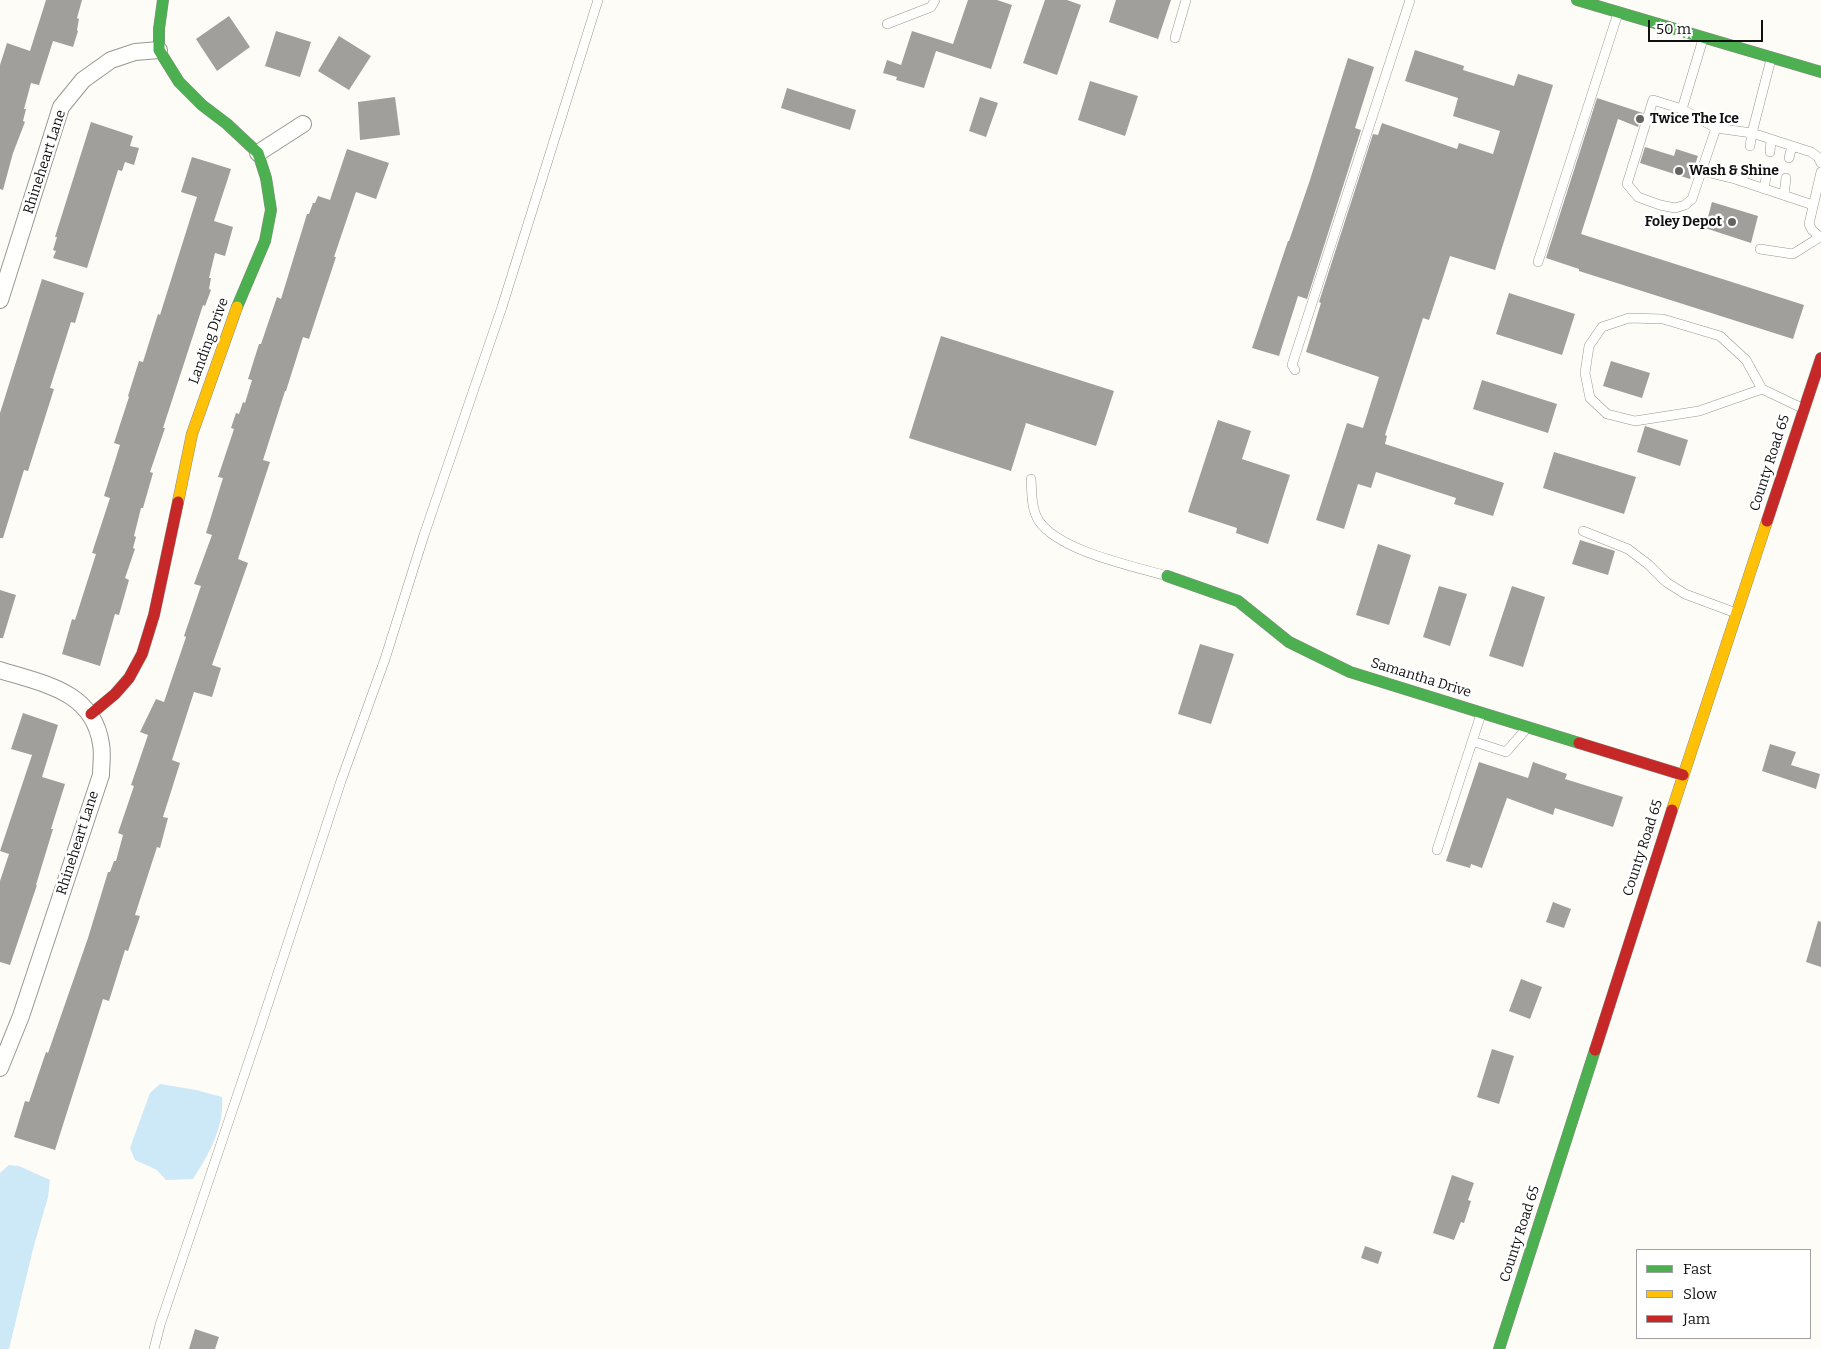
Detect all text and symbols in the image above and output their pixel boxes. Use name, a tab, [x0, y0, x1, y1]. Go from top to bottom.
scale bar	[1651, 10, 1766, 42]
text: 50 m	[1656, 20, 1691, 38]
street label: Rhineheart Lane	[20, 108, 70, 216]
place label: Twice The Ice	[1650, 111, 1739, 127]
marker: Twice The Ice	[1634, 113, 1646, 125]
place label: Wash & Shine	[1689, 163, 1779, 179]
marker: Wash & Shine	[1673, 165, 1685, 177]
place label: Foley Depot	[1645, 214, 1722, 230]
marker: Foley Depot	[1726, 216, 1738, 228]
street label: Landing Drive	[186, 296, 232, 386]
street label: County Road 65	[1746, 413, 1794, 513]
street label: Samantha Drive	[1369, 655, 1473, 701]
street label: Rhineheart Lane	[53, 789, 103, 897]
street label: County Road 65	[1619, 798, 1667, 898]
street label: County Road 65	[1496, 1184, 1544, 1284]
legend	[1636, 1249, 1811, 1339]
text: Fast	[1683, 1260, 1712, 1278]
text: Slow	[1683, 1285, 1717, 1303]
text: Jam	[1683, 1310, 1710, 1328]

